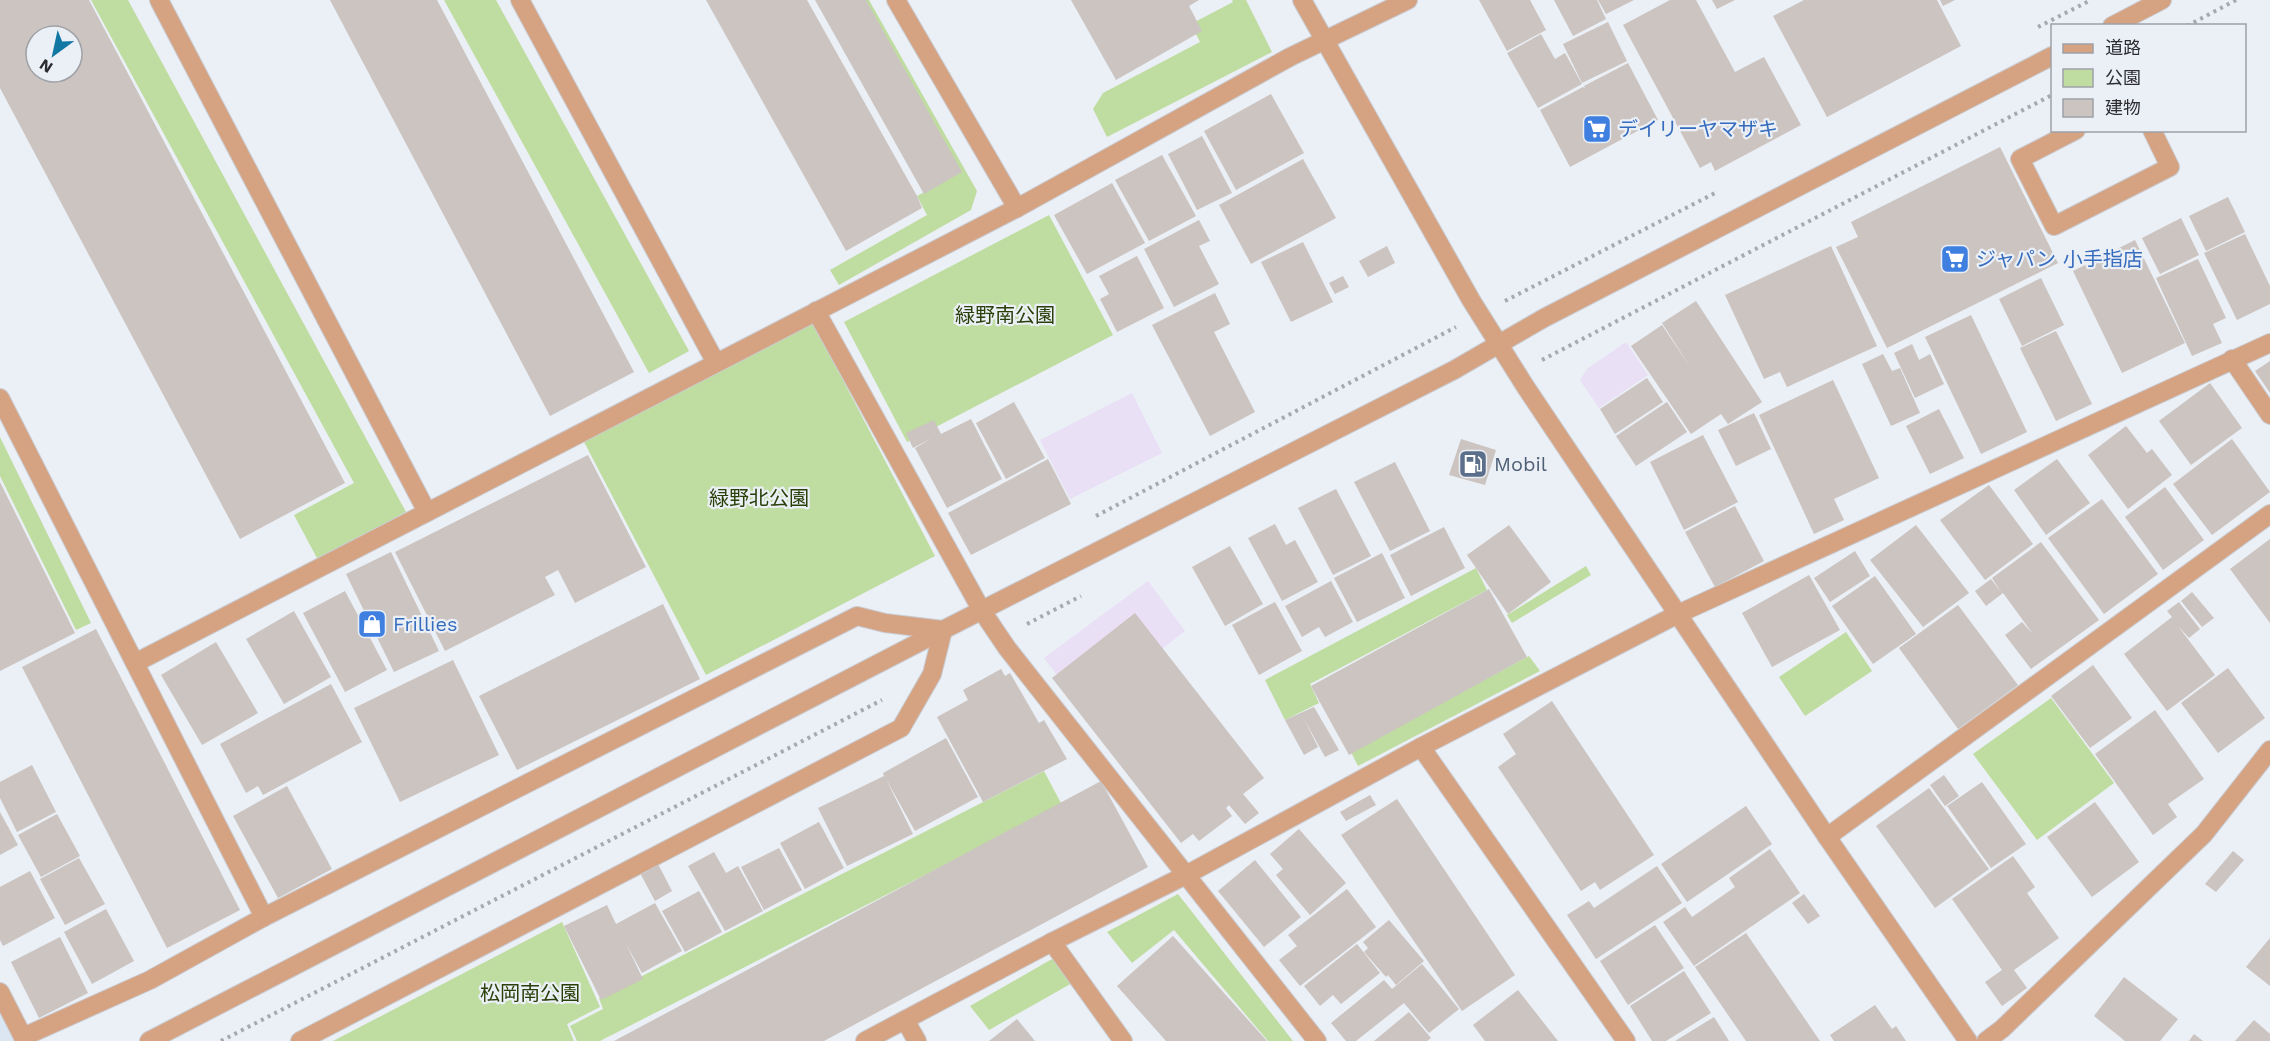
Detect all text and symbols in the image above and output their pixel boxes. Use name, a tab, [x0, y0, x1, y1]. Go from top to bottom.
north arrow	[24, 24, 84, 84]
legend	[2051, 24, 2246, 132]
text: 道路	[2105, 37, 2141, 58]
text: N	[36, 55, 56, 77]
text: 公園	[2105, 67, 2141, 88]
text: 建物	[2105, 97, 2141, 118]
supermarket icon: デイリーヤマザキ	[1581, 113, 1613, 145]
place label: デイリーヤマザキ	[1618, 117, 1778, 141]
supermarket icon: ジャパン 小手指店	[1939, 243, 1971, 275]
place label: ジャパン 小手指店	[1976, 247, 2143, 271]
park label: 緑野南公園	[955, 303, 1055, 327]
fuel station icon: Mobil	[1457, 448, 1489, 480]
place label: Mobil	[1494, 452, 1547, 476]
park label: 緑野北公園	[709, 486, 809, 510]
shop icon: Frillies	[356, 608, 388, 640]
place label: Frillies	[393, 612, 458, 636]
park label: 松岡南公園	[480, 981, 580, 1005]

